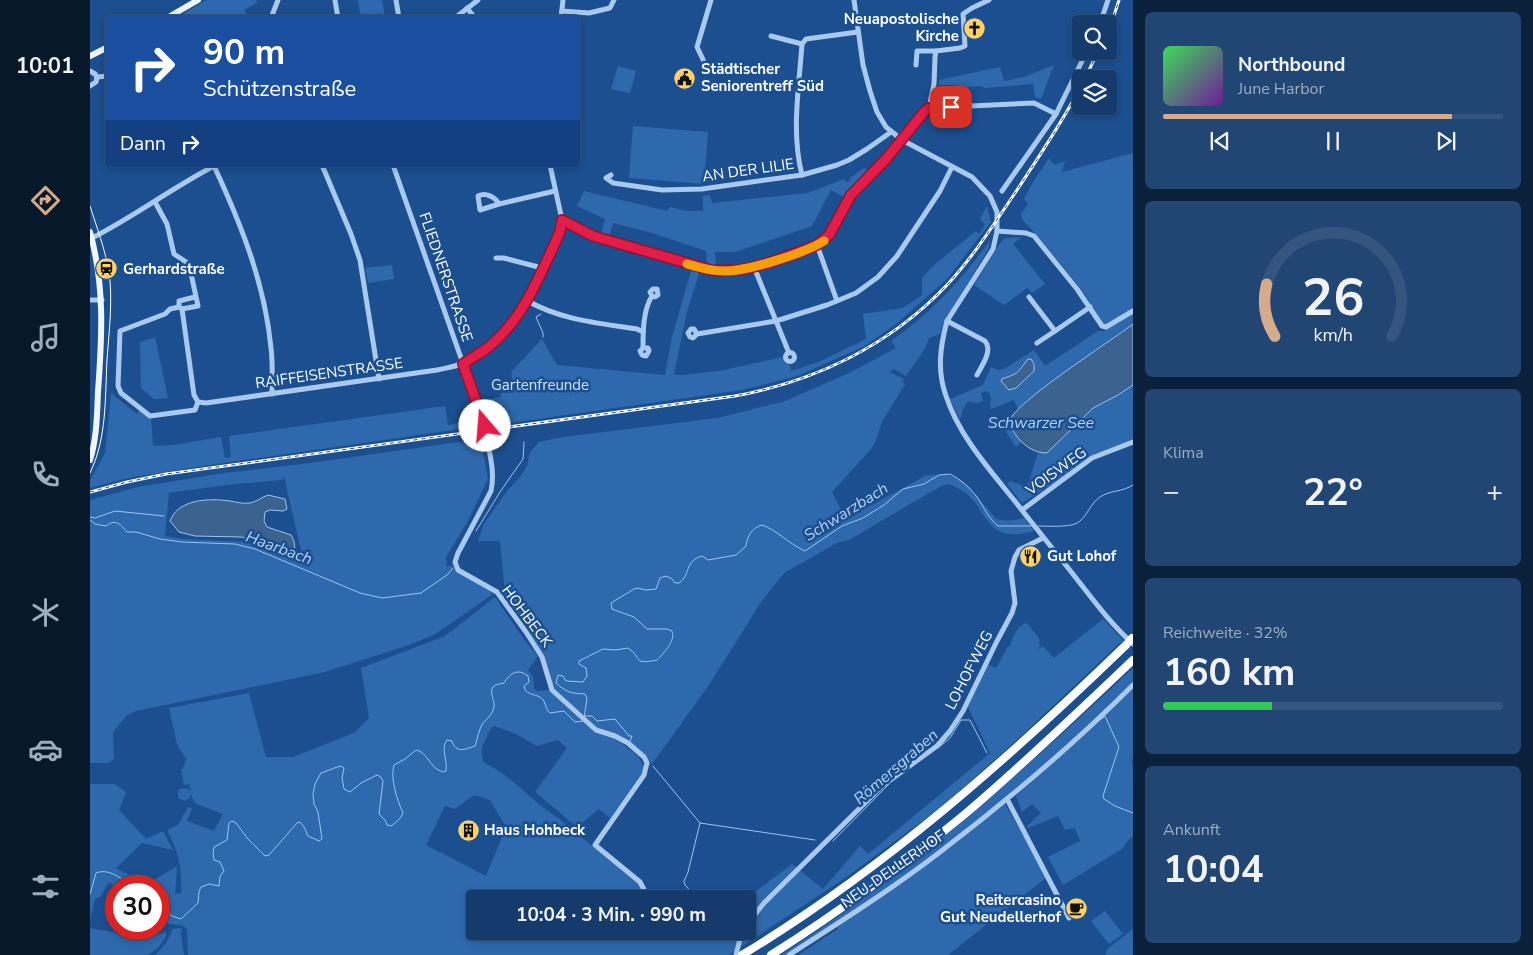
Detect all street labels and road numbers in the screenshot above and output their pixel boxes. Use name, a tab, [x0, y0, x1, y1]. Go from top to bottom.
street label: AN DER LILIE	[701, 154, 795, 186]
street label: FLIEDNERSTRASSE	[414, 210, 478, 344]
street label: RAIFFEISENSTRASSE	[254, 353, 404, 393]
street label: VOISWEG	[1021, 442, 1090, 500]
street label: HOHBECK	[497, 581, 557, 652]
street label: LOHOFWEG	[940, 627, 998, 713]
street label: NEU-DELLERHOF	[837, 825, 949, 913]

